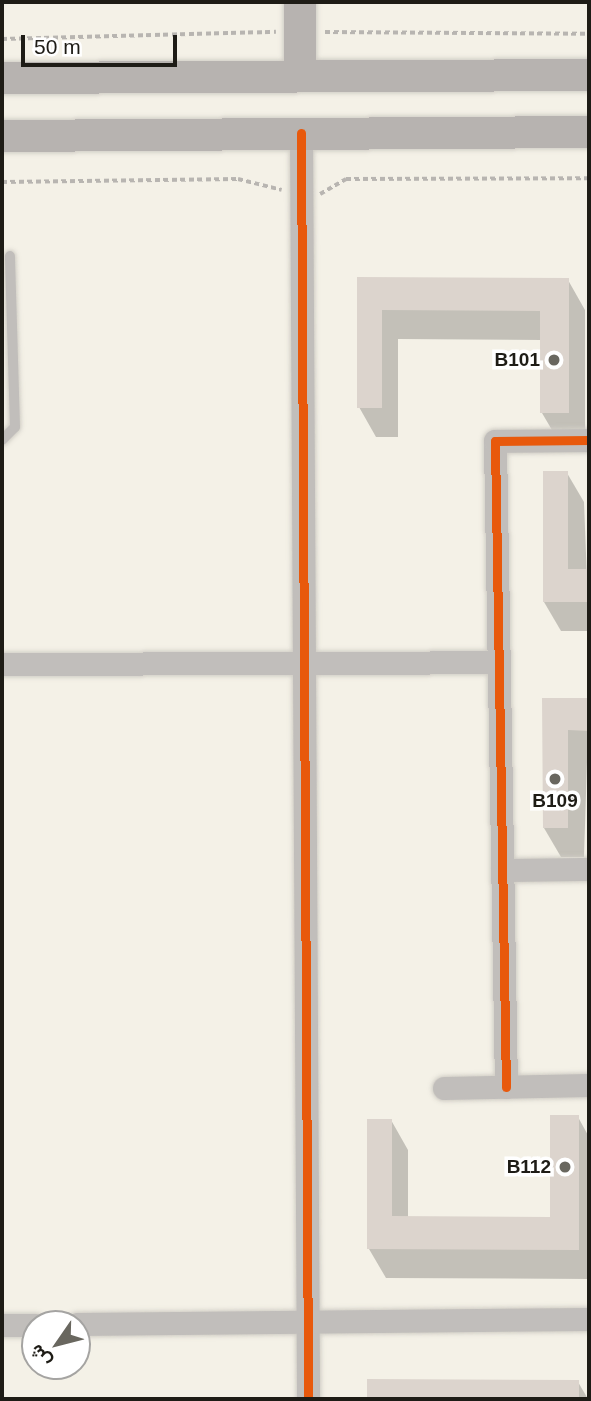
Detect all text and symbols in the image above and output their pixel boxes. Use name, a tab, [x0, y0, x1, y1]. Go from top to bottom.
scale bar	[24, 21, 180, 65]
text: 50 m	[34, 35, 81, 58]
place label: B101	[495, 349, 540, 371]
marker: B101	[546, 352, 562, 368]
marker: B109	[547, 771, 563, 787]
place label: B109	[532, 790, 578, 812]
place label: B112	[507, 1156, 551, 1178]
marker: B112	[557, 1159, 573, 1175]
north arrow	[21, 1310, 91, 1380]
text: ش	[25, 1341, 55, 1372]

